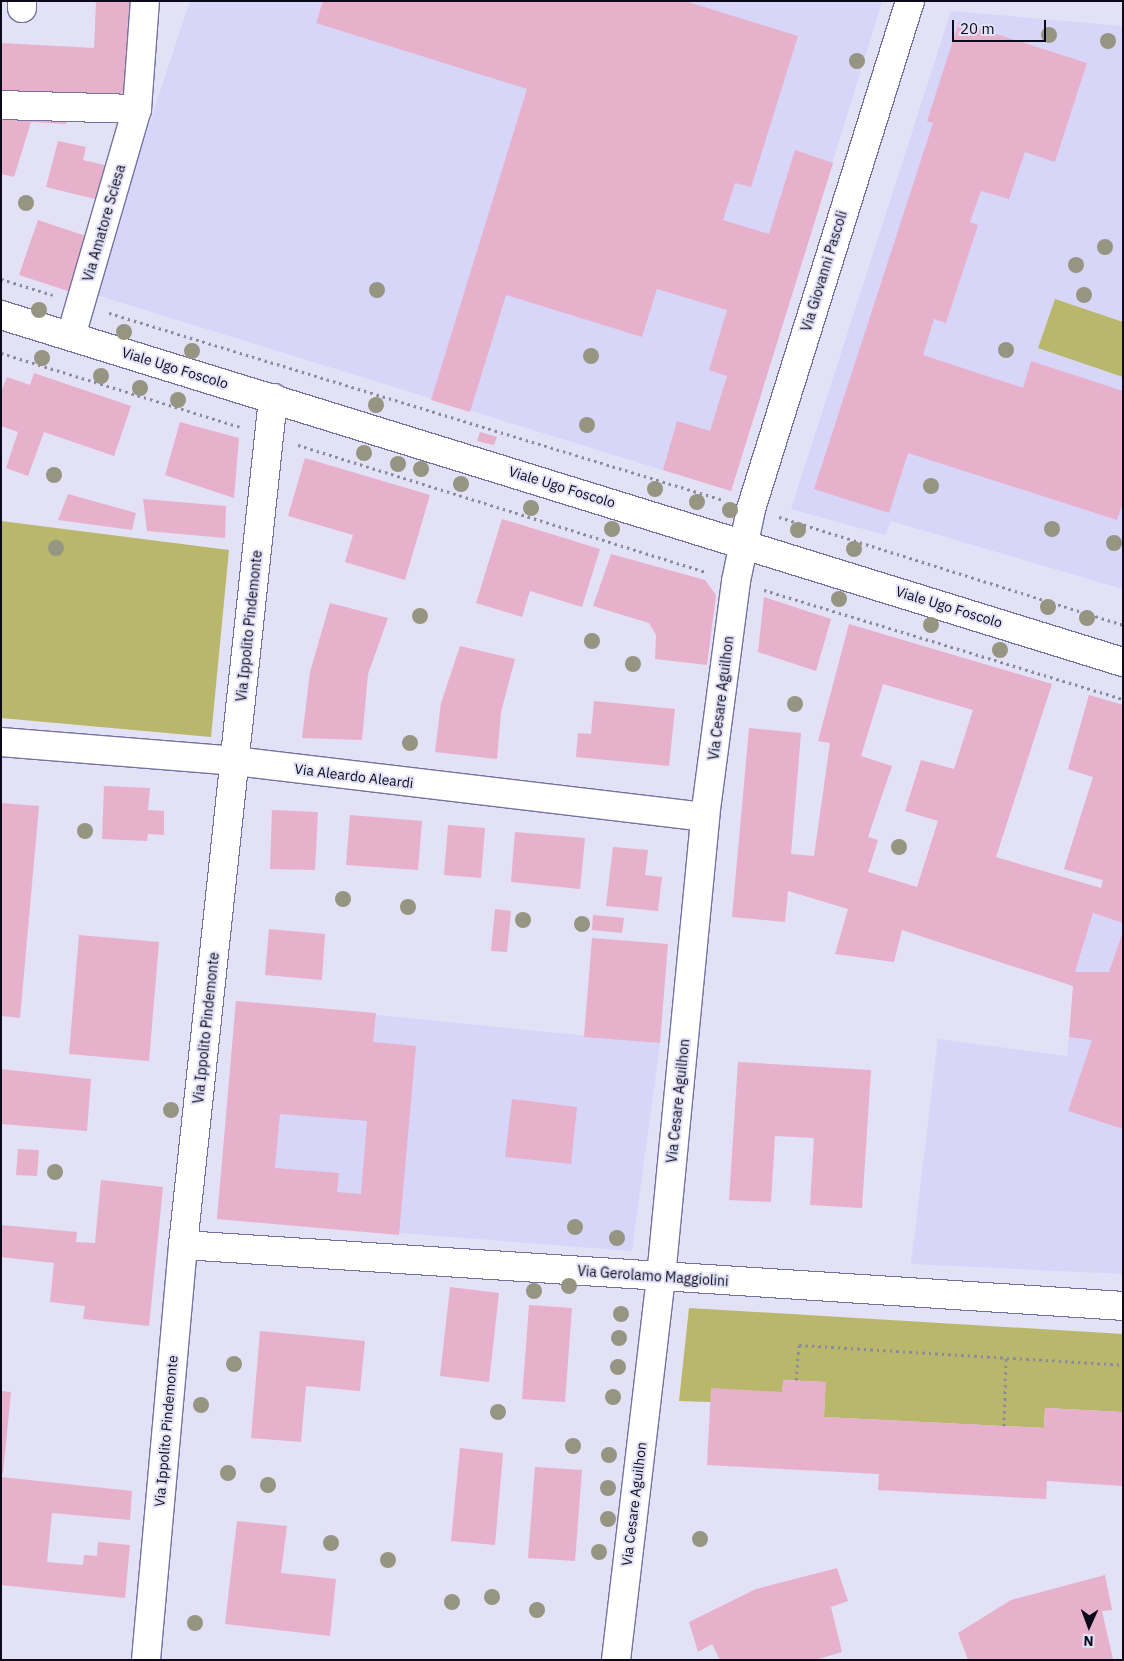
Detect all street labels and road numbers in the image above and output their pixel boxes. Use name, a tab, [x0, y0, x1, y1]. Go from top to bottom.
street label: Via Amatore Sciesa	[79, 163, 129, 283]
street label: Via Giovanni Pascoli	[798, 209, 850, 333]
street label: Viale Ugo Foscolo	[120, 344, 230, 392]
street label: Viale Ugo Foscolo	[507, 463, 617, 511]
street label: Via Ippolito Pindemonte	[233, 549, 265, 703]
street label: Viale Ugo Foscolo	[894, 583, 1004, 631]
street label: Via Cesare Aguilhon	[705, 635, 737, 761]
street label: Via Aleardo Aleardi	[294, 760, 414, 792]
street label: Via Ippolito Pindemonte	[190, 951, 222, 1105]
street label: Via Cesare Aguilhon	[663, 1038, 693, 1164]
street label: Via Gerolamo Maggiolini	[577, 1262, 729, 1290]
street label: Via Ippolito Pindemonte	[151, 1355, 181, 1507]
street label: Via Cesare Aguilhon	[618, 1441, 650, 1567]

